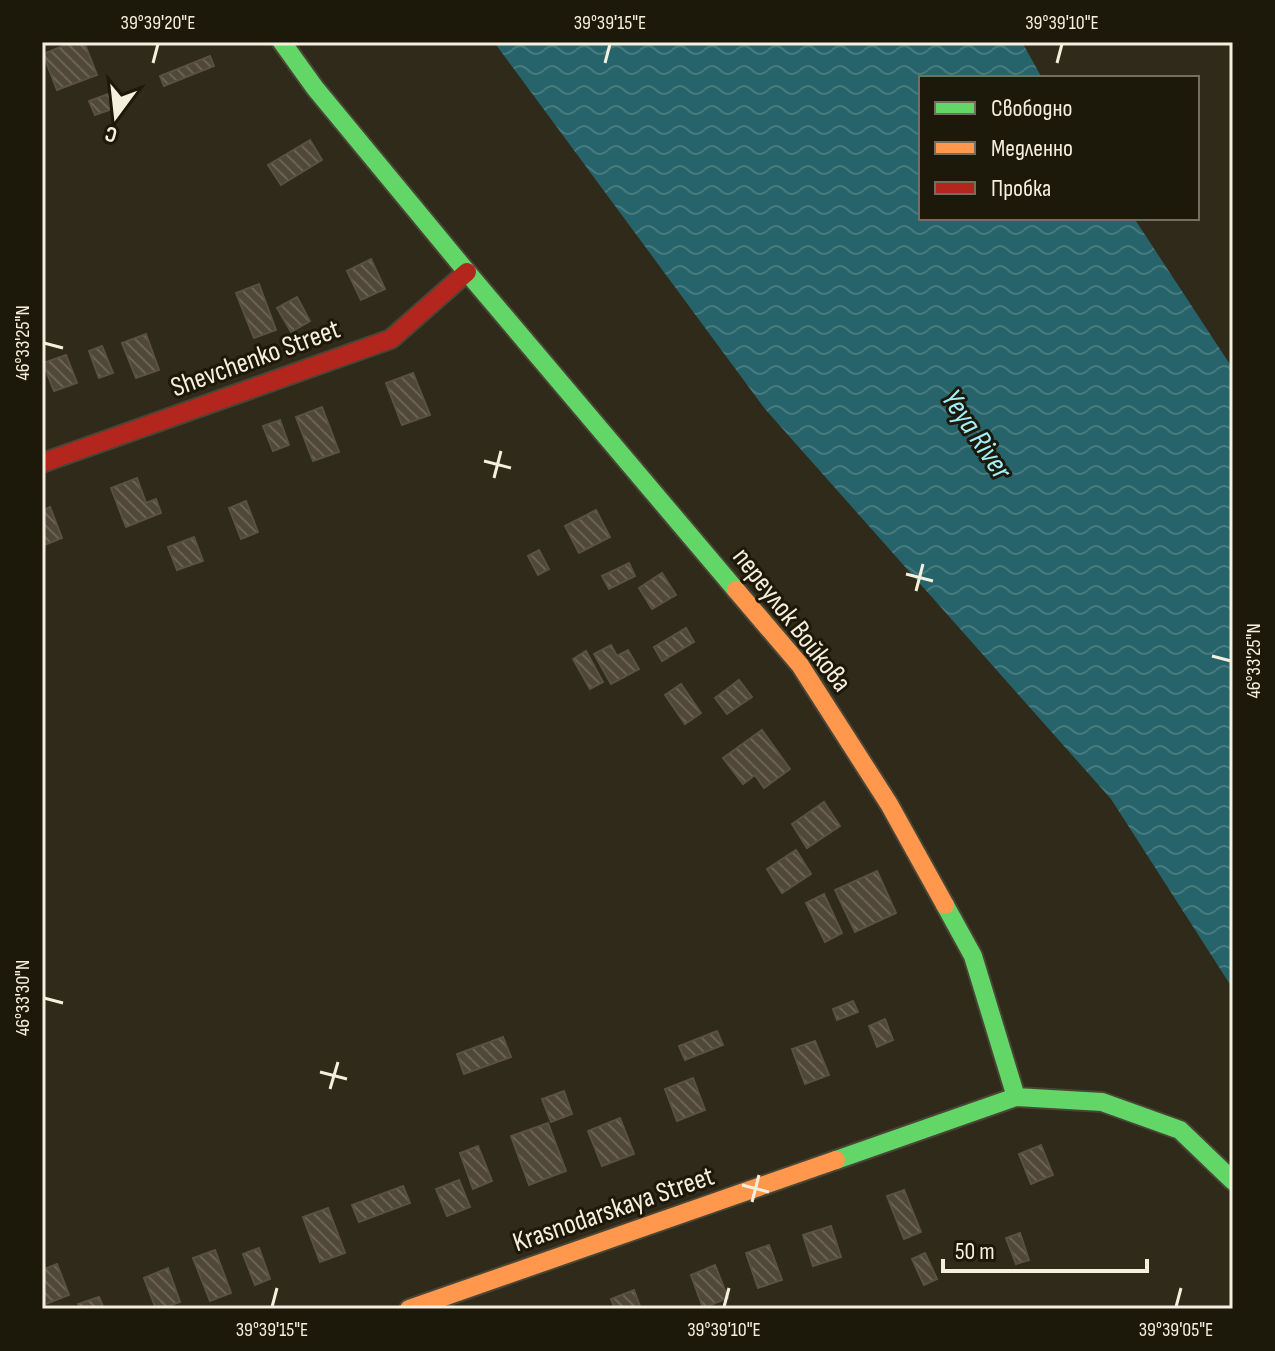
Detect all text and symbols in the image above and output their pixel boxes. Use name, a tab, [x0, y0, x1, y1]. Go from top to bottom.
text: 39°39'20"E	[121, 11, 195, 35]
text: 39°39'15"E	[574, 11, 646, 35]
text: 39°39'10"E	[1025, 11, 1099, 35]
north arrow	[76, 76, 156, 156]
legend	[919, 76, 1199, 220]
text: Свободно	[991, 94, 1072, 123]
text: С	[102, 119, 120, 148]
text: Медленно	[991, 134, 1073, 163]
text: Пробка	[991, 174, 1051, 203]
text: 46°33'25"N	[11, 305, 35, 381]
street label: Shevchenko Street	[166, 313, 345, 404]
water label: Yeya River	[933, 383, 1020, 487]
street label: переулок Войкова	[725, 541, 858, 698]
text: 46°33'25"N	[1242, 623, 1266, 699]
text: 46°33'30"N	[11, 960, 35, 1036]
street label: Krasnodarskaya Street	[509, 1160, 718, 1259]
scale bar	[943, 1223, 1147, 1273]
text: 50 m	[955, 1237, 995, 1266]
text: 39°39'15"E	[236, 1318, 308, 1342]
text: 39°39'10"E	[687, 1318, 761, 1342]
text: 39°39'05"E	[1139, 1318, 1213, 1342]

